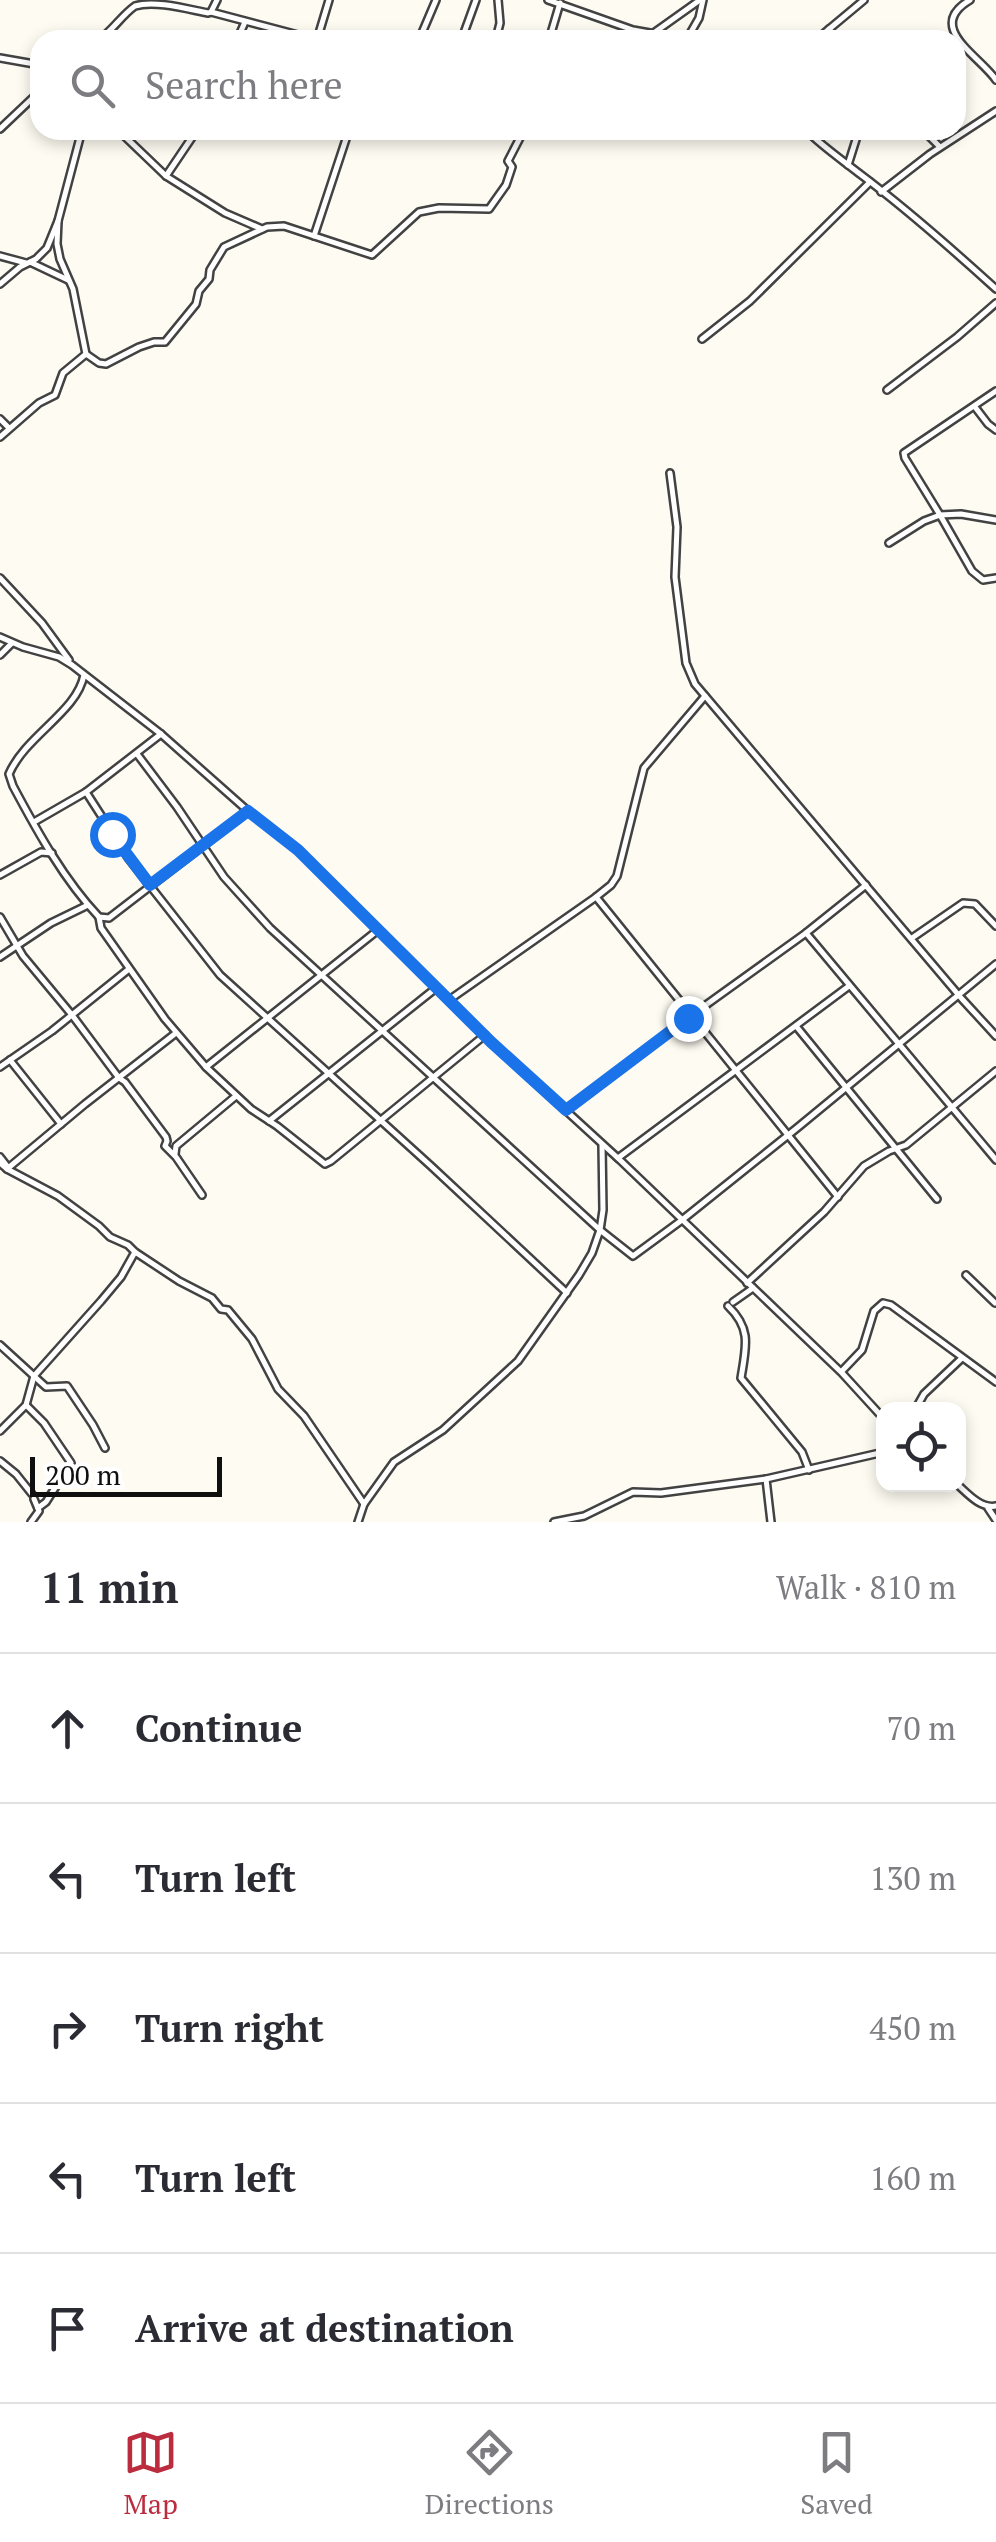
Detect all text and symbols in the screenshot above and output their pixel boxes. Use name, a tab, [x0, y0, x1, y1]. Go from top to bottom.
search box	[30, 30, 966, 140]
icon: search	[65, 58, 120, 113]
text: Search here	[145, 60, 343, 110]
route start	[90, 812, 136, 858]
route end	[666, 996, 712, 1042]
map controls	[876, 1402, 966, 1492]
button: locate	[876, 1402, 966, 1492]
scale bar	[30, 1452, 222, 1496]
text: 200 m	[45, 1456, 121, 1493]
text: 11 min	[40, 1559, 179, 1615]
text: Walk · 810 m	[776, 1566, 956, 1608]
icon: ahead	[40, 1701, 95, 1756]
text: Continue	[135, 1703, 302, 1753]
text: 70 m	[886, 1707, 956, 1749]
icon: left	[40, 1851, 95, 1906]
text: Turn left	[135, 1853, 296, 1903]
text: 130 m	[869, 1857, 956, 1899]
icon: right	[40, 2001, 95, 2056]
text: Turn right	[135, 2003, 324, 2053]
text: 450 m	[869, 2007, 956, 2049]
icon: left	[40, 2151, 95, 2206]
text: Turn left	[135, 2153, 296, 2203]
text: 160 m	[869, 2157, 956, 2199]
icon: arrive	[40, 2301, 95, 2356]
text: Arrive at destination	[135, 2303, 514, 2353]
tab: Map	[123, 2425, 178, 2522]
tab: Directions	[425, 2425, 554, 2522]
tab: Saved	[800, 2425, 873, 2522]

